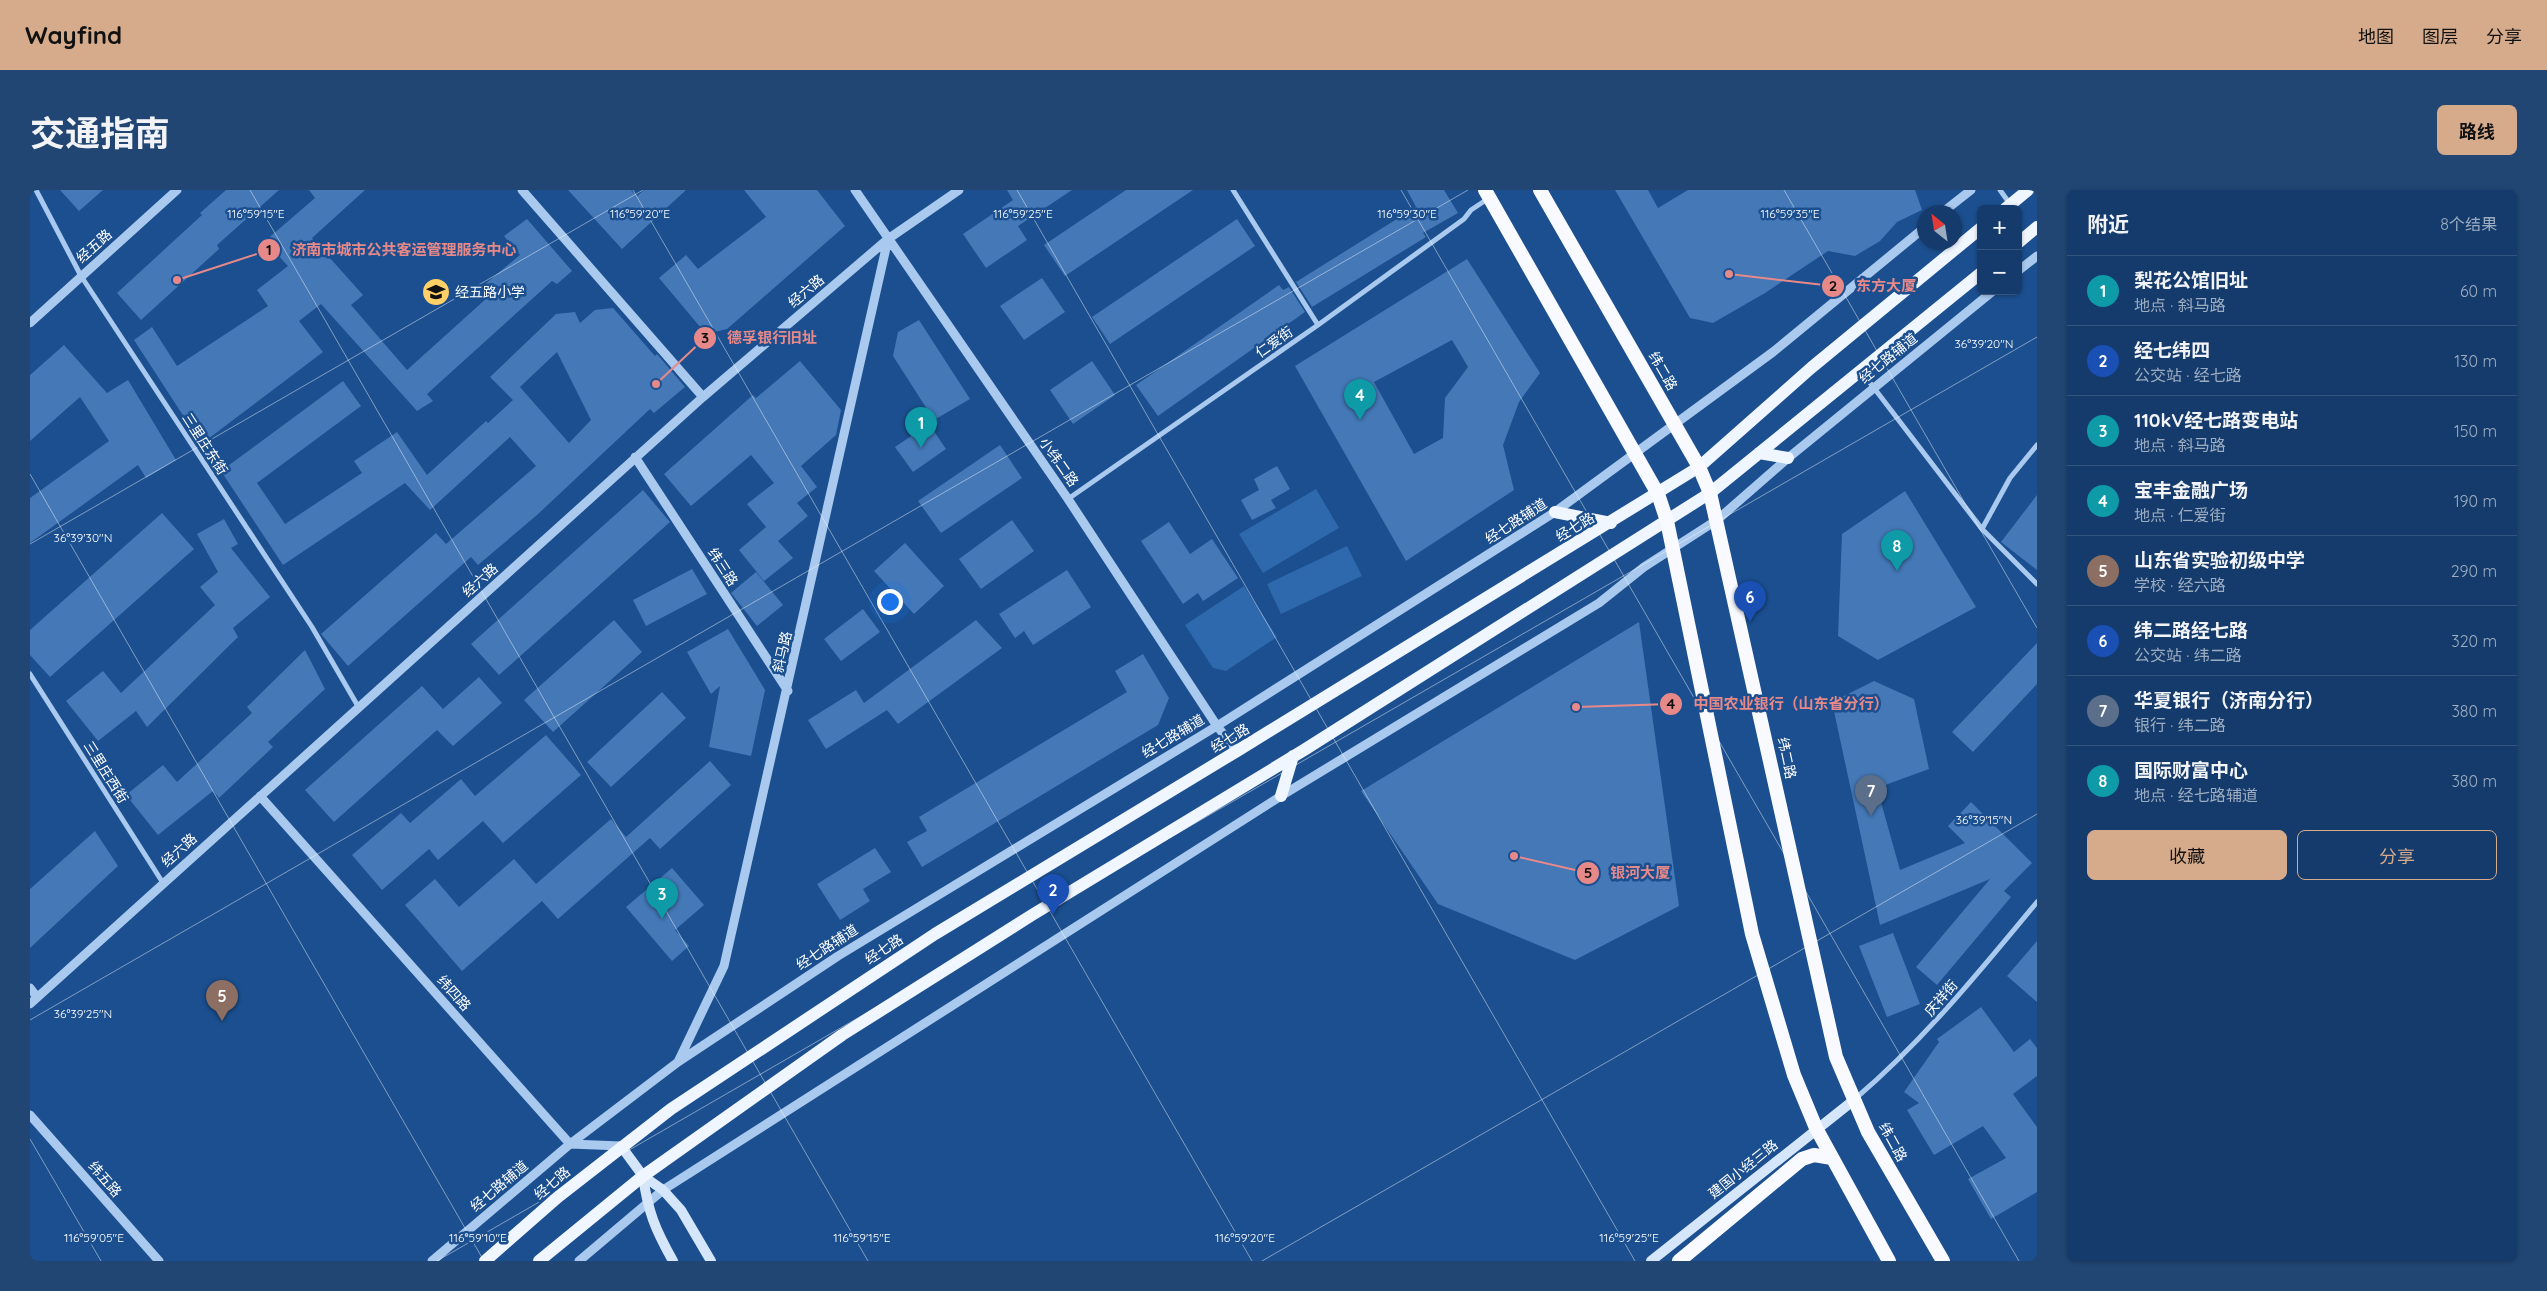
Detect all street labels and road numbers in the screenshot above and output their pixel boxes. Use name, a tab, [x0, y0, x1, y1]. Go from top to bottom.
street label: 经五路	[72, 225, 116, 267]
street label: 经六路	[784, 271, 828, 311]
street label: 仁爱街	[1252, 323, 1296, 361]
street label: 经七路辅道	[1855, 329, 1921, 387]
street label: 纬二路	[1645, 348, 1681, 394]
street label: 三里庄东街	[178, 410, 232, 478]
street label: 小纬二路	[1036, 434, 1082, 490]
street label: 经七路辅道	[1482, 494, 1550, 548]
street label: 经七路	[1552, 508, 1598, 546]
street label: 纬三路	[704, 544, 742, 590]
street label: 经六路	[458, 559, 502, 601]
street label: 斜马路	[769, 630, 795, 674]
street label: 经七路辅道	[1138, 710, 1208, 762]
street label: 经七路	[1207, 719, 1253, 757]
street label: 纬二路	[1774, 736, 1800, 780]
street label: 三里庄西街	[80, 738, 132, 806]
street label: 经六路	[157, 829, 201, 871]
street label: 经七路辅道	[793, 920, 861, 974]
street label: 经七路	[861, 930, 907, 968]
street label: 纬四路	[433, 971, 475, 1015]
street label: 庆祥街	[1920, 976, 1962, 1020]
street label: 纬二路	[1875, 1119, 1911, 1165]
street label: 建国小经三路	[1705, 1136, 1781, 1202]
street label: 纬五路	[84, 1157, 126, 1201]
street label: 经七路辅道	[466, 1157, 532, 1215]
street label: 经七路	[530, 1163, 574, 1203]

